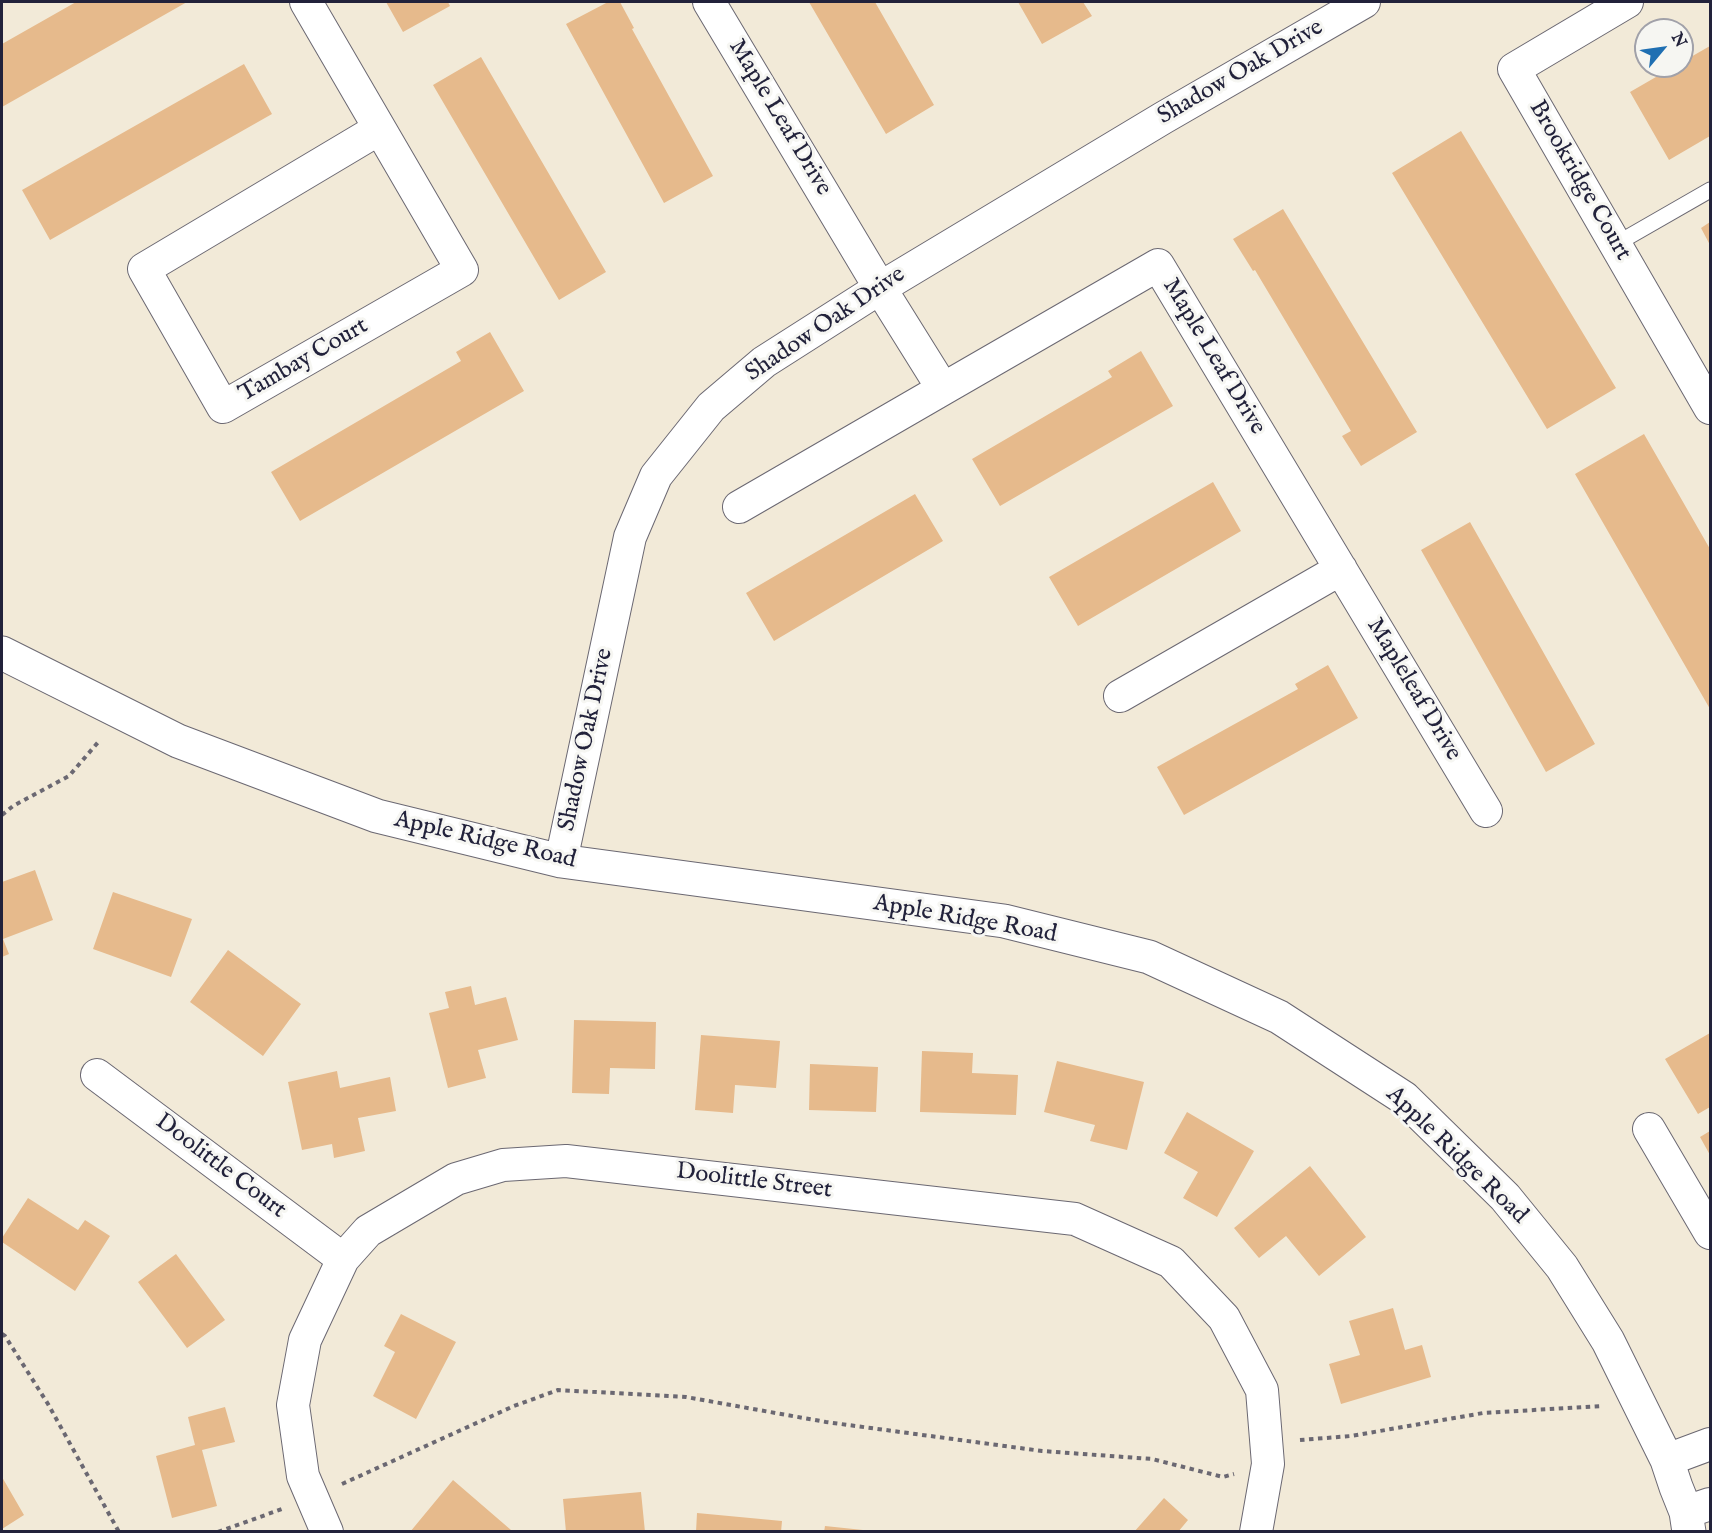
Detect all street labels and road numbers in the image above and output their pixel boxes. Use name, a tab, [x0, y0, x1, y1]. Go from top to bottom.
street label: Shadow Oak Drive	[1153, 14, 1329, 132]
street label: Maple Leaf Drive	[721, 35, 837, 201]
street label: Brookridge Court	[1522, 96, 1636, 266]
street label: Shadow Oak Drive	[741, 261, 911, 389]
street label: Maple Leaf Drive	[1155, 274, 1271, 440]
street label: Tambay Court	[234, 313, 374, 409]
street label: Mapleleaf Drive	[1359, 614, 1467, 766]
street label: Shadow Oak Drive	[554, 646, 620, 834]
street label: Apple Ridge Road	[391, 806, 579, 876]
street label: Apple Ridge Road	[871, 890, 1059, 950]
street label: Apple Ridge Road	[1379, 1081, 1533, 1231]
street label: Doolittle Court	[149, 1108, 291, 1226]
street label: Doolittle Street	[674, 1158, 834, 1206]

